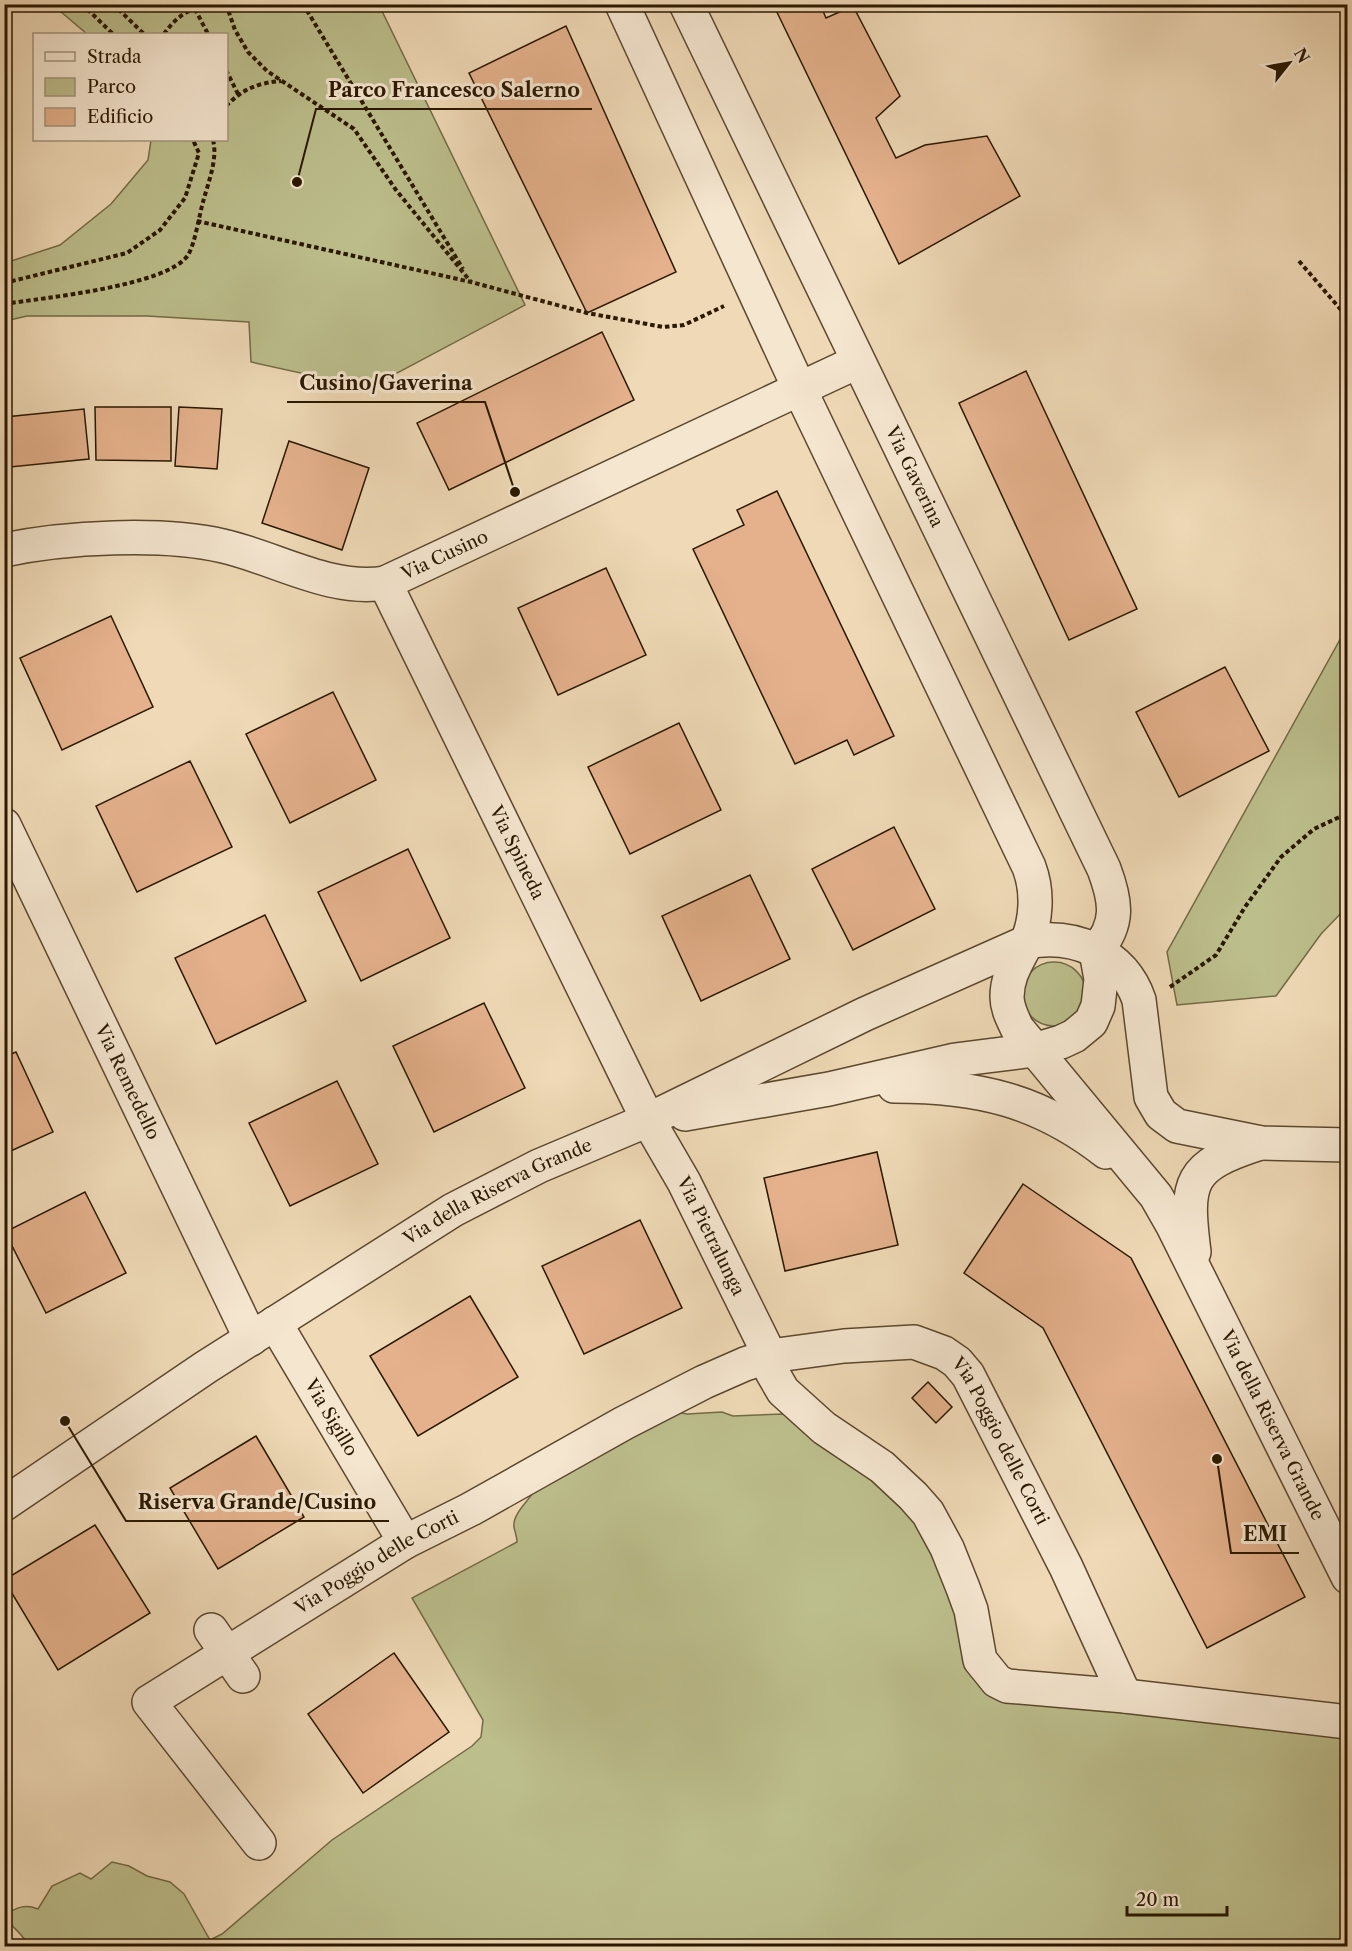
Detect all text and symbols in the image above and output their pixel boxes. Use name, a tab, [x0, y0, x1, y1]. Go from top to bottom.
legend	[33, 33, 228, 141]
north arrow	[1259, 33, 1319, 93]
text: N	[1290, 44, 1314, 66]
text: Strada	[87, 46, 142, 68]
callout: Parco Francesco Salerno	[316, 71, 592, 109]
text: Parco	[87, 76, 136, 98]
text: Parco Francesco Salerno	[328, 78, 580, 102]
text: Edificio	[87, 106, 153, 128]
callout: Cusino/Gaverina	[287, 364, 485, 402]
text: Cusino/Gaverina	[299, 371, 473, 395]
street label: Via Gaverina	[880, 422, 948, 531]
street label: Via Cusino	[397, 525, 492, 585]
street label: Via Spineda	[484, 801, 549, 903]
street label: Via Remedello	[90, 1020, 165, 1143]
street label: Via della Riserva Grande	[398, 1134, 595, 1250]
street label: Via Pietralunga	[672, 1172, 750, 1300]
street label: Via della Riserva Grande	[1215, 1325, 1329, 1524]
street label: Via Poggio delle Corti	[946, 1352, 1054, 1529]
street label: Via Sigillo	[299, 1374, 362, 1460]
callout: Riserva Grande/Cusino	[126, 1483, 389, 1521]
text: Riserva Grande/Cusino	[138, 1490, 376, 1514]
street label: Via Poggio delle Corti	[290, 1506, 463, 1620]
callout: EMI	[1231, 1515, 1299, 1553]
text: EMI	[1243, 1522, 1287, 1546]
scale bar	[1127, 1879, 1228, 1917]
text: 20 m	[1136, 1889, 1180, 1911]

